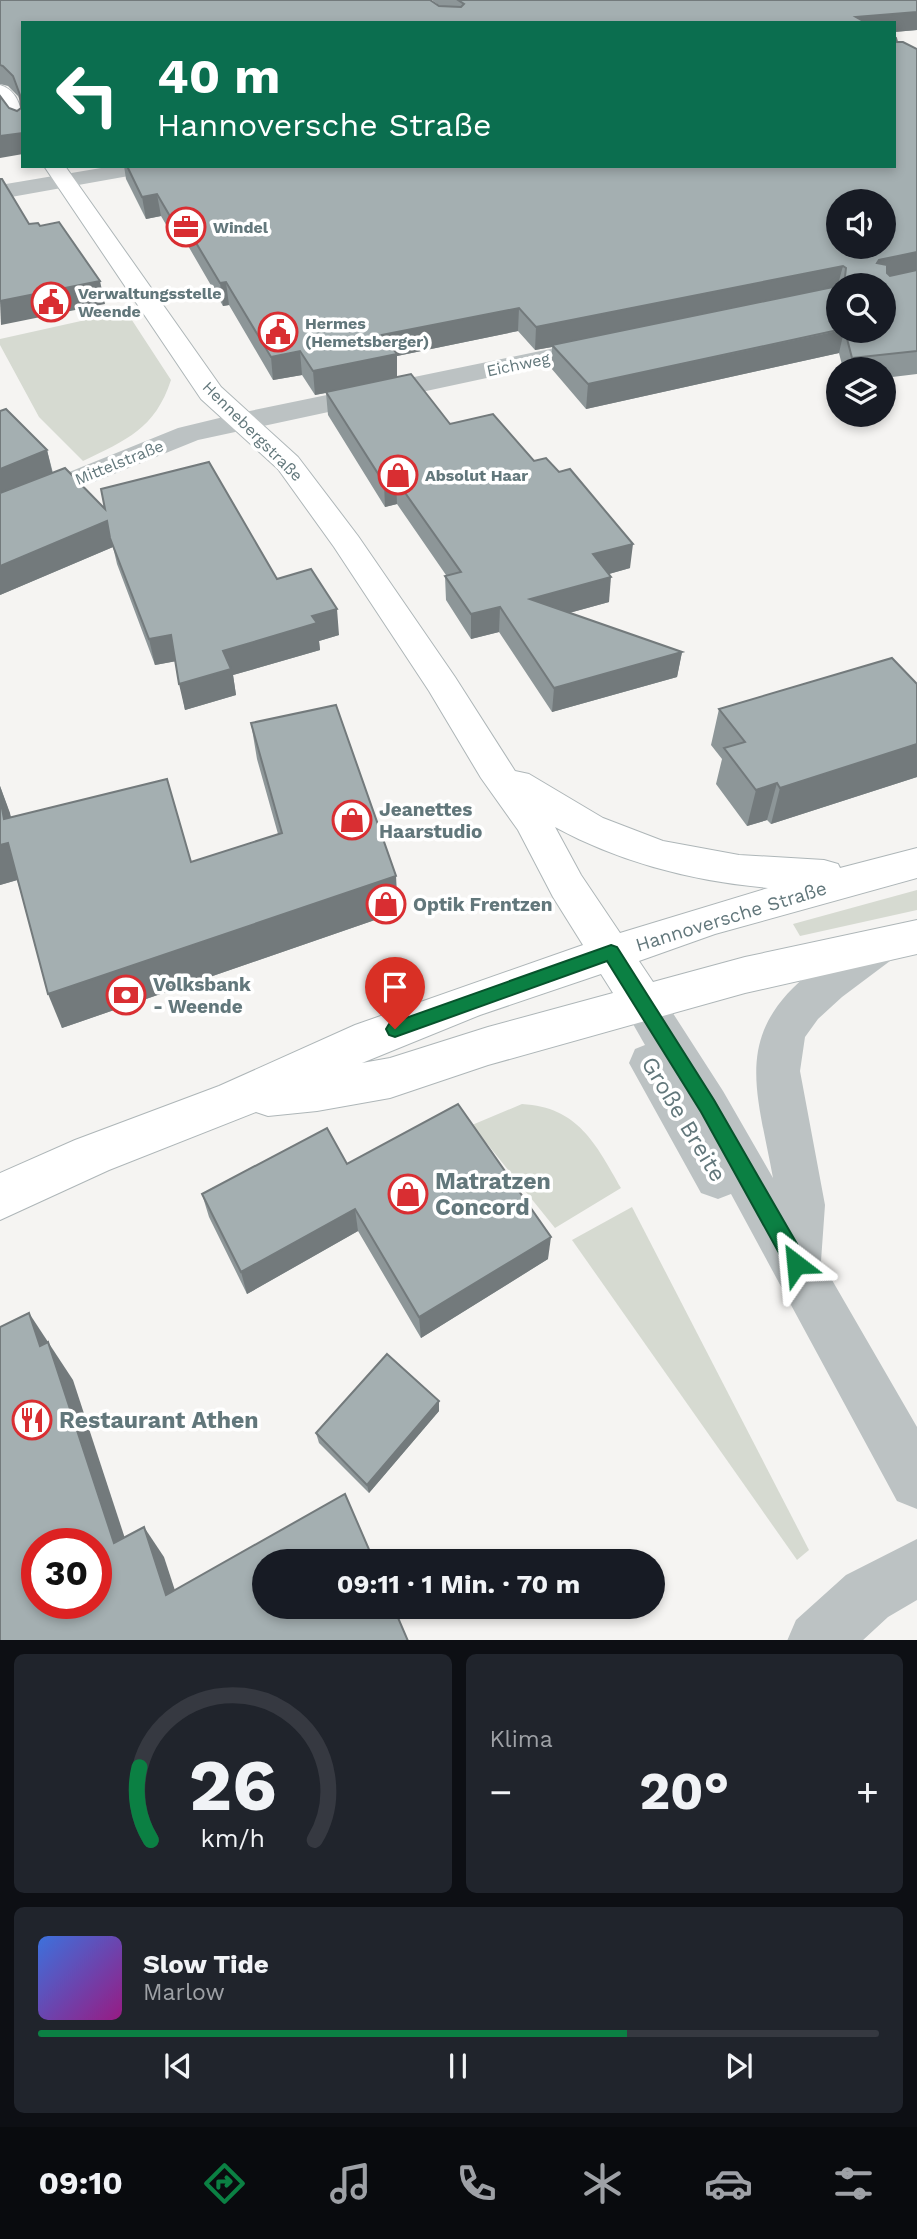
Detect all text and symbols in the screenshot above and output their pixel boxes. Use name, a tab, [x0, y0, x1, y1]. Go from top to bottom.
text: 40 m	[157, 47, 280, 105]
icon: left	[42, 49, 133, 140]
text: Hannoversche Straße	[157, 106, 492, 144]
map controls	[826, 189, 896, 427]
button: sound	[826, 189, 896, 259]
office icon: Windel	[165, 206, 207, 248]
place label: Windel	[213, 218, 269, 237]
button: search	[826, 273, 896, 343]
public building icon: Verwaltungsstelle Weende	[30, 281, 72, 323]
place label: Verwaltungsstelle Weende	[78, 284, 222, 321]
public building icon: Hermes (Hemetsberger)	[257, 311, 299, 353]
place label: Hermes (Hemetsberger)	[305, 314, 429, 351]
street label: Eichweg	[485, 348, 552, 380]
button: layers	[826, 357, 896, 427]
street label: Hennebergstraße	[199, 377, 307, 485]
street label: Mittelstraße	[72, 436, 166, 489]
shop icon: Absolut Haar	[377, 454, 419, 496]
place label: Absolut Haar	[425, 466, 528, 485]
place label: Jeanettes Haarstudio	[379, 798, 482, 843]
shop icon: Jeanettes Haarstudio	[331, 799, 373, 841]
street label: Hannoversche Straße	[633, 876, 829, 957]
shop icon: Optik Frentzen	[365, 883, 407, 925]
place label: Optik Frentzen	[413, 893, 553, 916]
pin	[365, 957, 425, 1029]
icon: arrive	[376, 968, 414, 1006]
place label: Volksbank - Weende	[153, 973, 251, 1018]
bank icon: Volksbank - Weende	[105, 974, 147, 1016]
street label: Große Breite	[636, 1052, 731, 1187]
place label: Matratzen Concord	[435, 1168, 551, 1221]
shop icon: Matratzen Concord	[387, 1173, 429, 1215]
position arrow	[759, 1227, 833, 1301]
restaurant icon: Restaurant Athen	[11, 1399, 53, 1441]
place label: Restaurant Athen	[59, 1407, 259, 1434]
speed limit sign: 30	[21, 1528, 112, 1619]
text: 09:11 · 1 Min. · 70 m	[337, 1569, 580, 1599]
text: Klima	[490, 1726, 553, 1753]
text: 26	[189, 1742, 277, 1828]
text: 20°	[639, 1761, 729, 1822]
text: −	[490, 1770, 512, 1814]
text: +	[856, 1770, 879, 1814]
text: km/h	[201, 1823, 265, 1852]
text: Slow Tide	[143, 1949, 269, 1979]
text: Marlow	[143, 1979, 225, 2006]
icon: previous	[159, 2047, 197, 2085]
icon: pause	[439, 2047, 477, 2085]
icon: next	[720, 2047, 758, 2085]
icon: directions	[200, 2159, 249, 2208]
icon: music	[326, 2159, 375, 2208]
icon: phone	[452, 2159, 501, 2208]
icon: climate	[578, 2159, 627, 2208]
icon: car	[704, 2159, 753, 2208]
icon: filters	[829, 2159, 878, 2208]
text: 09:10	[38, 2164, 123, 2202]

